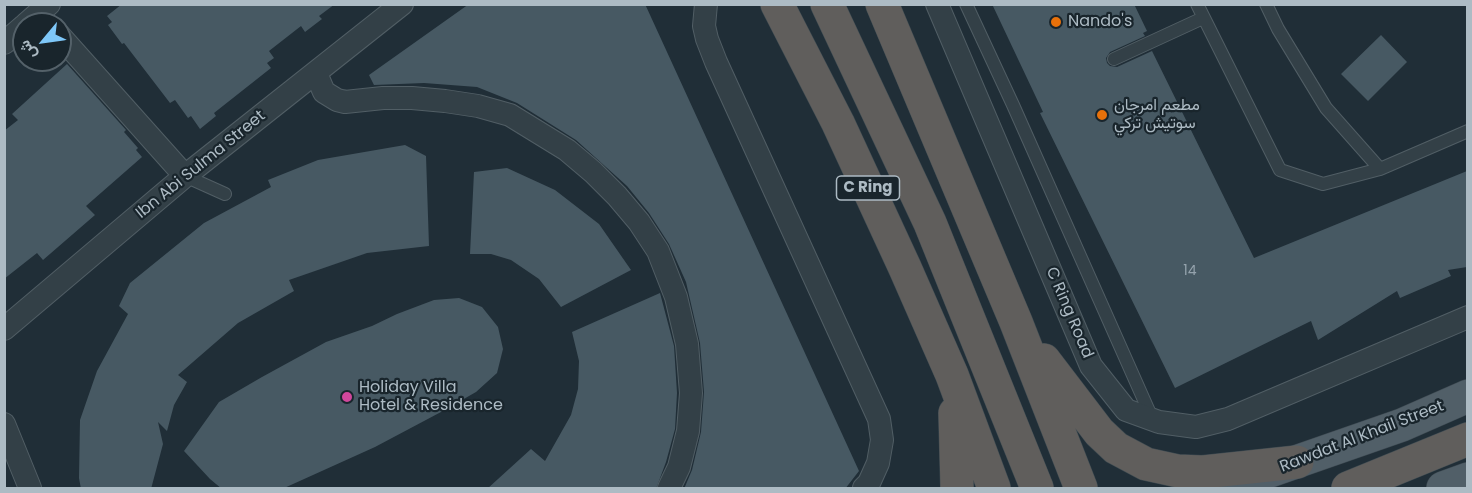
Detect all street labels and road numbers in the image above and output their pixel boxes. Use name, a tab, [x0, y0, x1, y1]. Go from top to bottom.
street label: Ibn Abi Sulma Street	[132, 107, 270, 223]
road number: C Ring	[836, 176, 900, 200]
street label: C Ring Road	[1041, 265, 1097, 361]
street label: Rawdat Al Khail Street	[1277, 397, 1447, 477]

